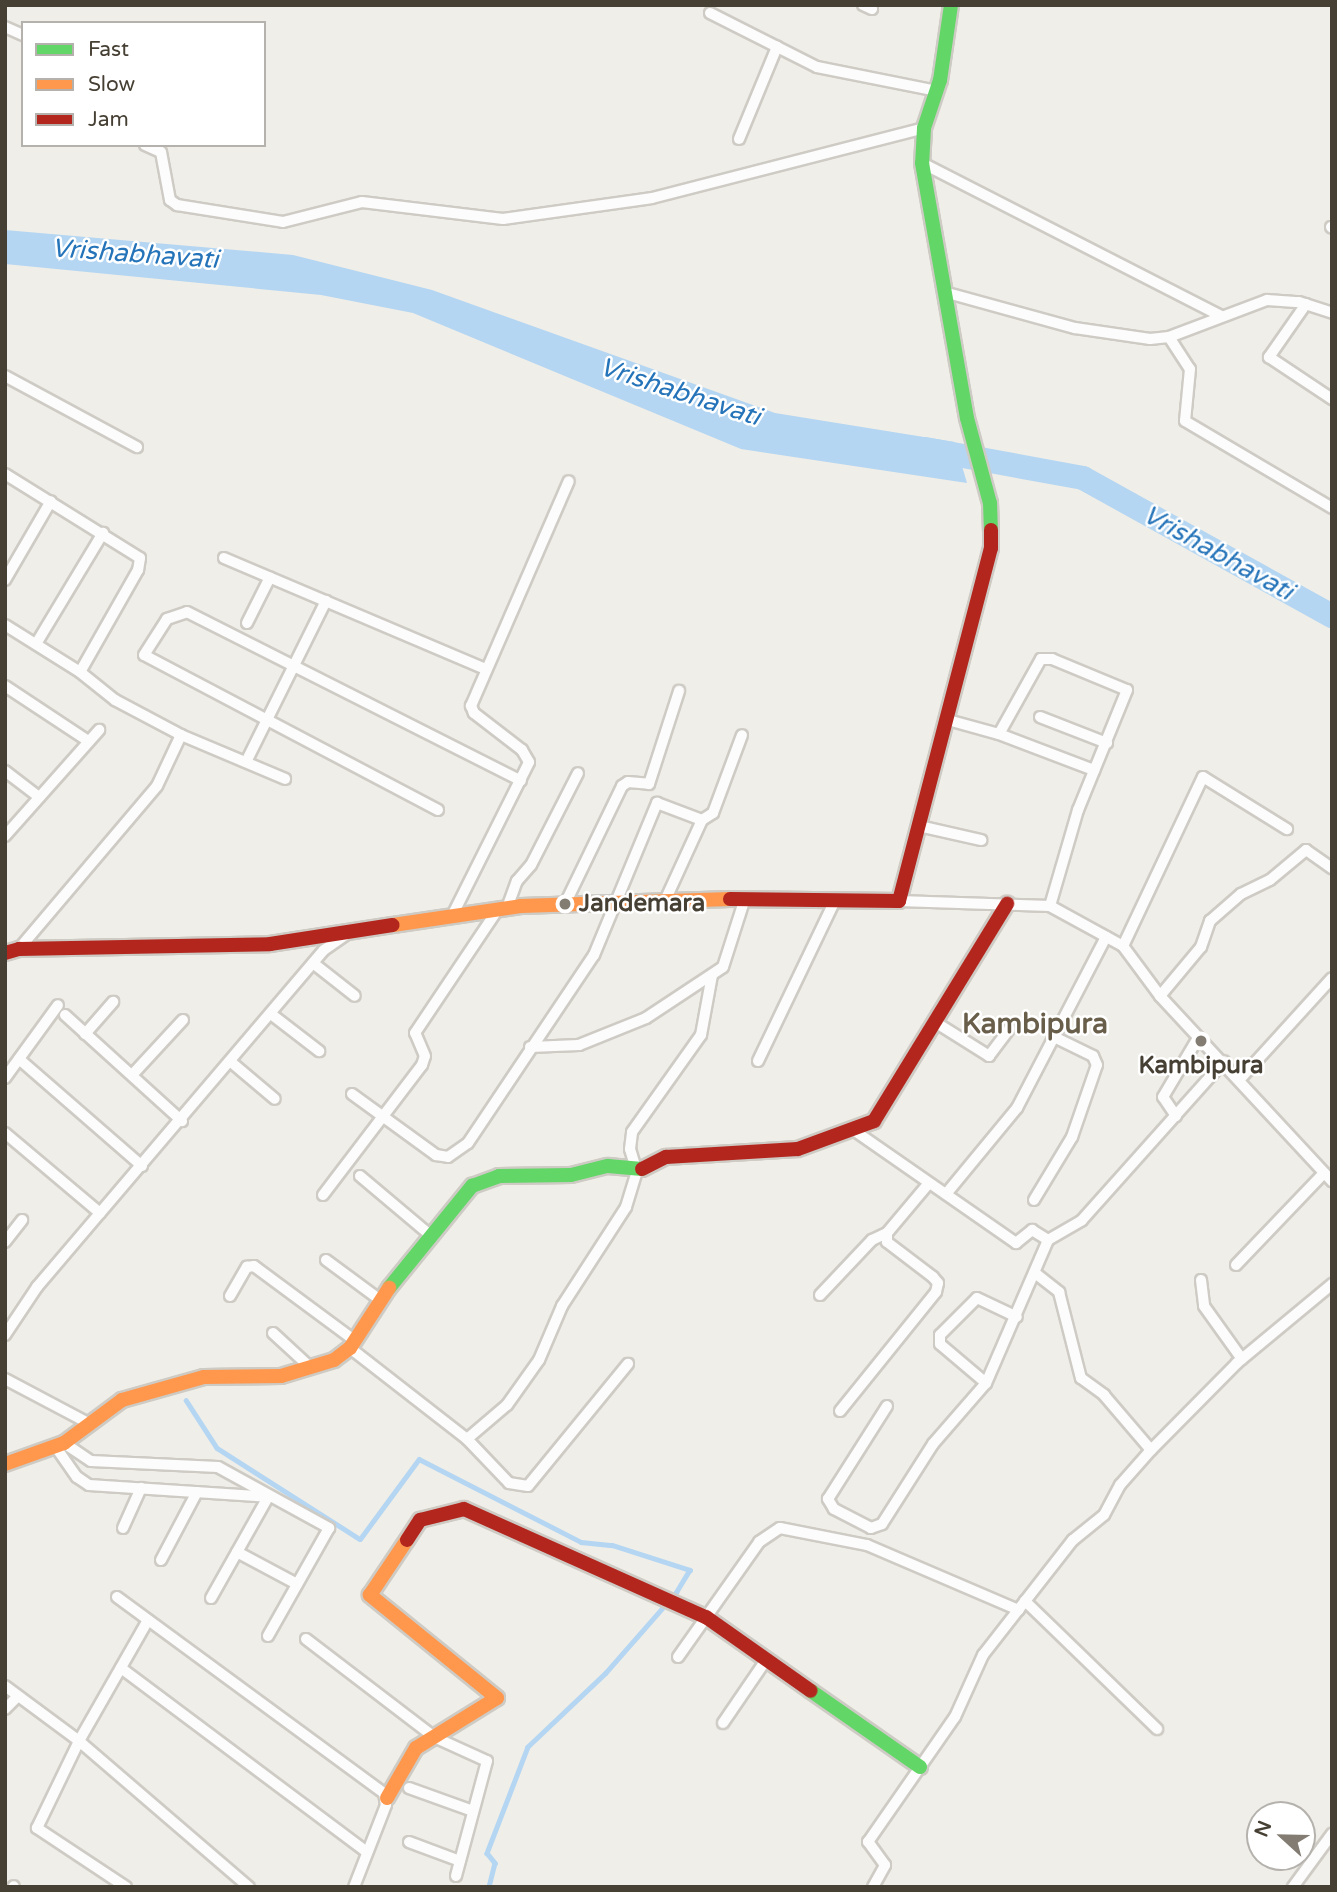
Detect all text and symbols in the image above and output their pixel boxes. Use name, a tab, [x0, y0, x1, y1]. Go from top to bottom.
legend	[21, 21, 266, 147]
text: Fast	[88, 37, 129, 62]
text: Slow	[88, 72, 135, 97]
text: Jam	[88, 107, 129, 132]
water label: Vrishabhavati	[51, 233, 219, 275]
water label: Vrishabhavati	[596, 351, 764, 433]
water label: Vrishabhavati	[1137, 499, 1299, 607]
place label: Jandemara	[579, 890, 705, 918]
marker: Jandemara	[557, 896, 573, 912]
district label: Kambipura	[962, 1007, 1108, 1041]
marker: Kambipura	[1193, 1033, 1209, 1049]
place label: Kambipura	[1138, 1052, 1264, 1080]
north arrow	[1246, 1801, 1316, 1871]
text: N	[1250, 1818, 1276, 1840]

